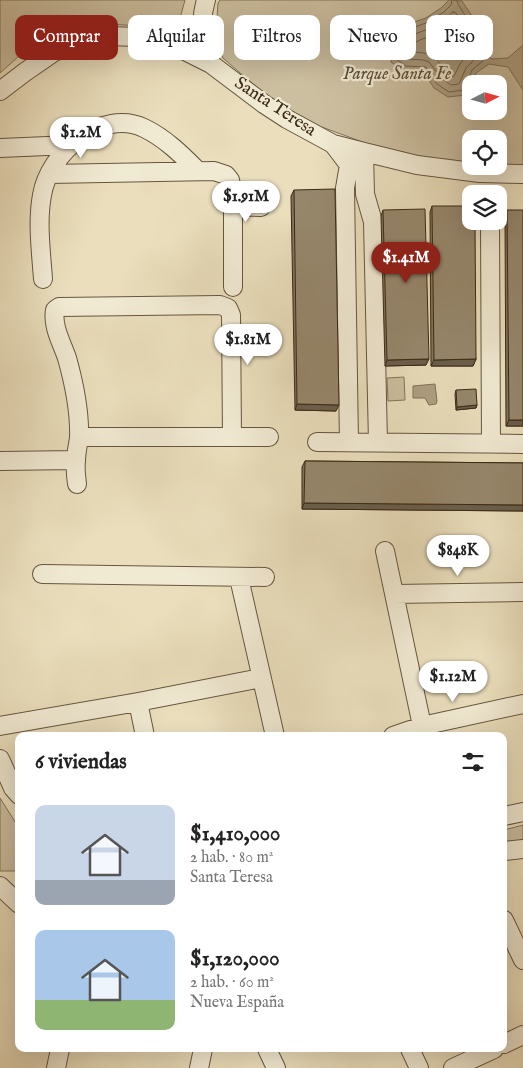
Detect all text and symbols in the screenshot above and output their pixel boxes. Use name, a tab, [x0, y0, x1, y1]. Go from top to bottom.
chip: Comprar	[15, 15, 118, 60]
chip: Alquilar	[128, 15, 224, 60]
chip: Filtros	[234, 15, 320, 60]
chip: Nuevo	[330, 15, 416, 60]
chip: Piso	[426, 15, 493, 60]
park label: Parque Santa Fe	[343, 63, 451, 86]
street label: Santa Teresa	[230, 72, 321, 142]
north arrow	[462, 75, 508, 120]
map controls	[462, 75, 507, 230]
pin: $1.2M	[46, 116, 116, 159]
text: $1.2M	[61, 123, 101, 143]
button: locate	[462, 130, 507, 175]
pin: $1.91M	[205, 180, 287, 223]
button: layers	[462, 185, 507, 230]
text: $1.91M	[223, 187, 269, 207]
pin: $1.41M	[365, 242, 447, 284]
text: $1.41M	[382, 248, 430, 268]
pin: $1.81M	[207, 324, 289, 366]
text: $1.81M	[225, 330, 271, 350]
pin: $848K	[423, 534, 493, 577]
text: $848K	[438, 541, 478, 561]
pin: $1.12M	[412, 660, 494, 703]
text: $1.12M	[430, 667, 476, 687]
icon: filters	[459, 748, 487, 776]
text: 6 viviendas	[35, 749, 127, 776]
text: $1,410,000	[190, 821, 280, 848]
icon: home	[75, 825, 135, 885]
text: 2 hab. · 80 m²	[190, 848, 273, 868]
text: Santa Teresa	[190, 868, 273, 888]
text: $1,120,000	[190, 946, 280, 973]
icon: home	[75, 950, 135, 1010]
text: 2 hab. · 60 m²	[190, 973, 274, 993]
text: Nueva España	[190, 993, 284, 1013]

